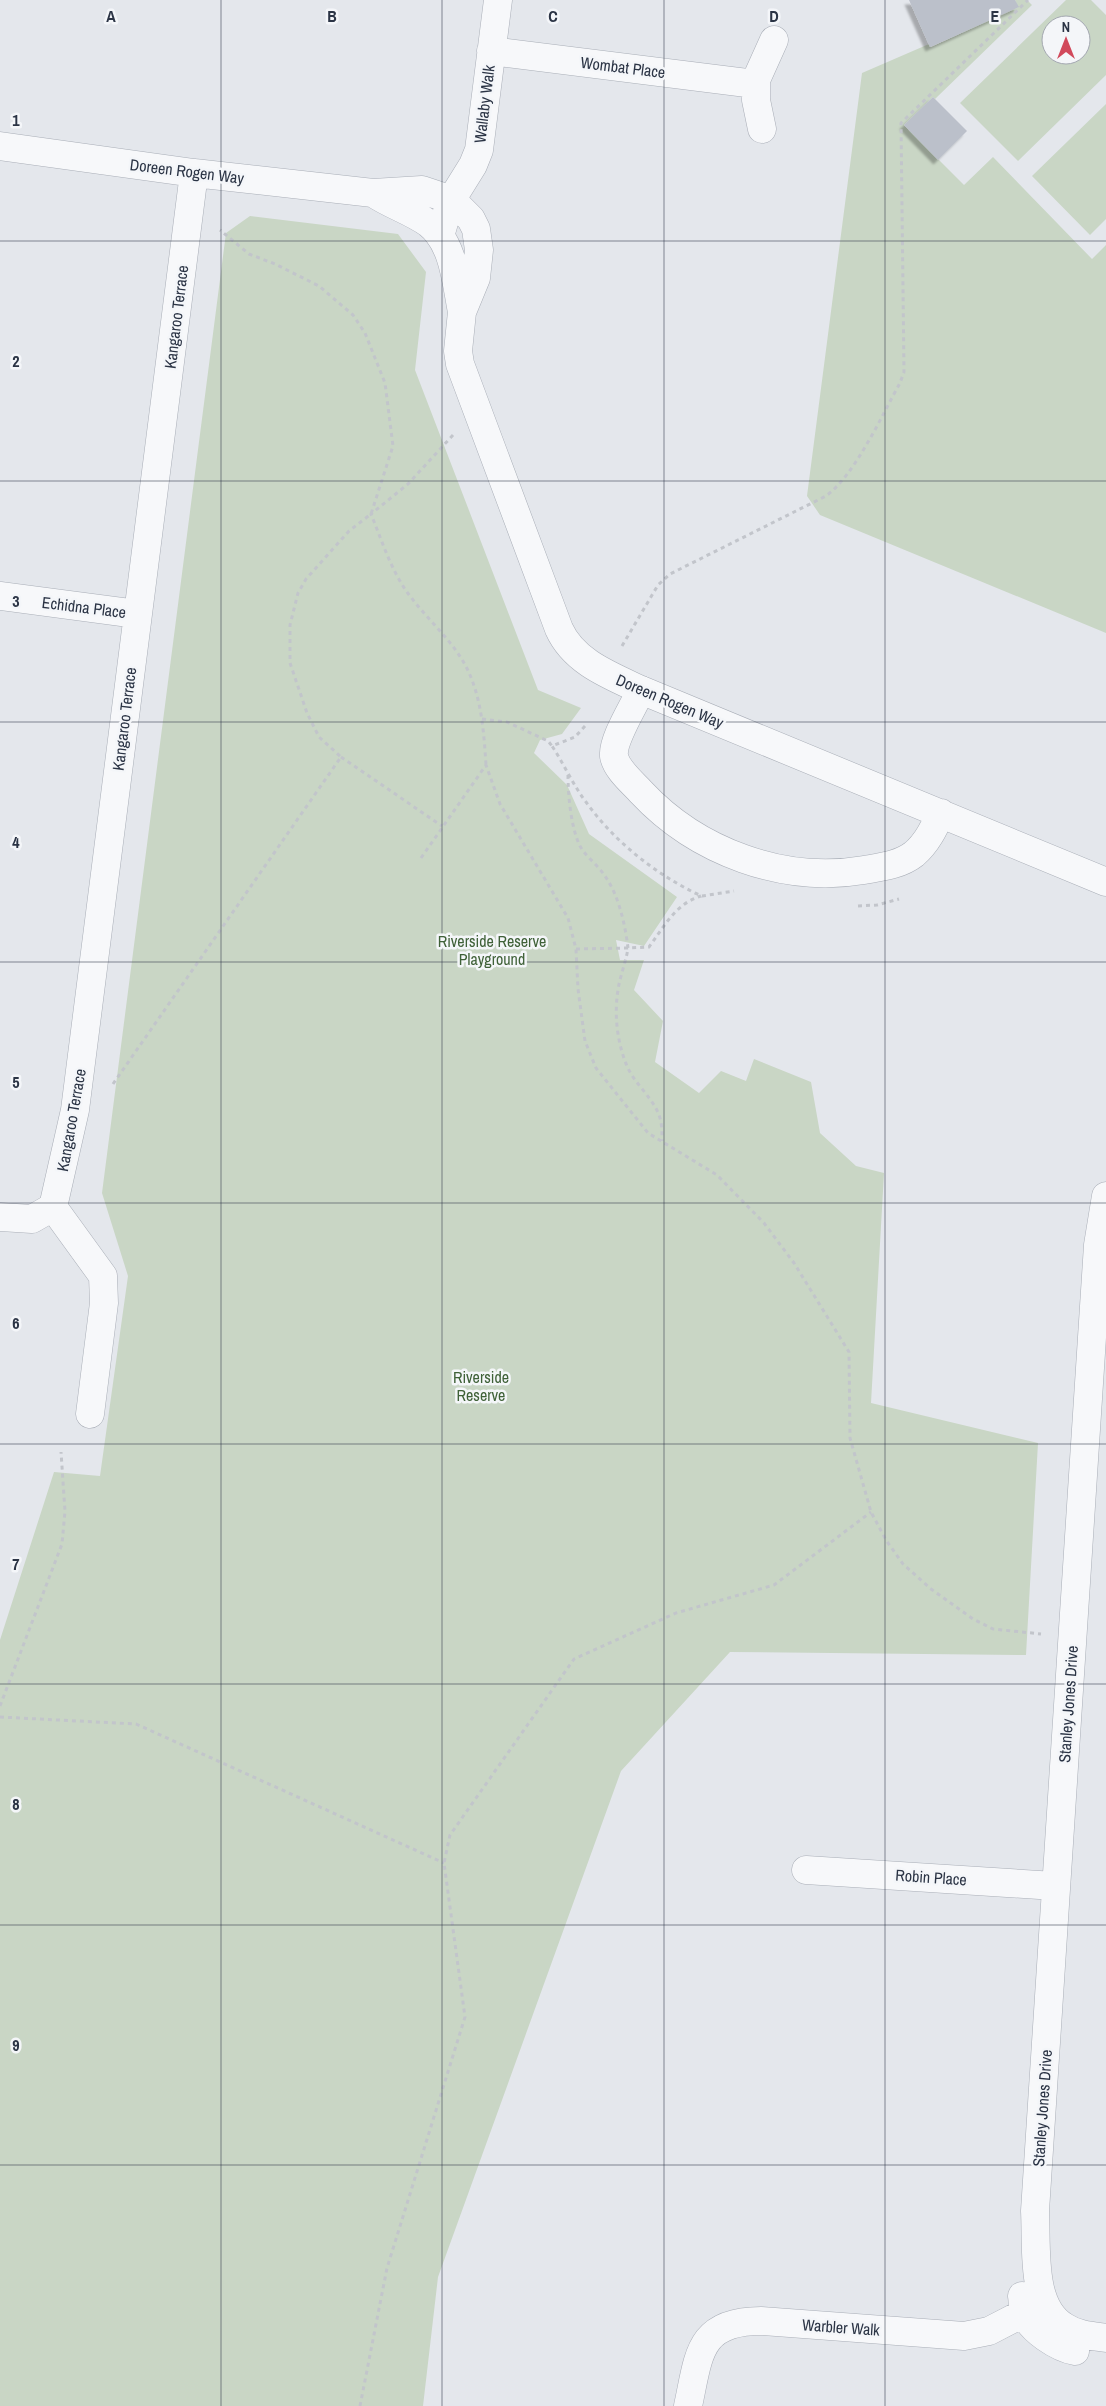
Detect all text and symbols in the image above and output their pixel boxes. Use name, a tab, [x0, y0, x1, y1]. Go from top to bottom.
text: A	[106, 5, 116, 27]
text: B	[327, 5, 337, 27]
text: C	[548, 5, 558, 27]
text: D	[769, 5, 779, 27]
text: E	[991, 5, 1000, 27]
north arrow	[1041, 15, 1091, 65]
text: N	[1062, 18, 1070, 36]
street label: Wombat Place	[579, 51, 667, 83]
street label: Wallaby Walk	[468, 63, 500, 144]
text: 1	[12, 109, 20, 131]
street label: Doreen Rogen Way	[129, 153, 246, 189]
street label: Kangaroo Terrace	[159, 264, 193, 370]
text: 2	[12, 350, 20, 372]
text: 3	[12, 590, 20, 612]
street label: Echidna Place	[41, 591, 127, 623]
street label: Kangaroo Terrace	[107, 666, 141, 772]
street label: Doreen Rogen Way	[613, 668, 728, 734]
text: 4	[12, 831, 20, 853]
park label: Riverside Reserve Playground	[438, 930, 546, 970]
street label: Kangaroo Terrace	[51, 1067, 91, 1173]
text: 5	[12, 1071, 20, 1093]
text: 6	[12, 1312, 20, 1334]
park label: Riverside Reserve	[453, 1366, 509, 1406]
text: 7	[12, 1553, 20, 1575]
street label: Stanley Jones Drive	[1053, 1645, 1083, 1763]
text: 8	[12, 1793, 20, 1815]
street label: Robin Place	[895, 1864, 967, 1890]
text: 9	[12, 2034, 20, 2056]
street label: Stanley Jones Drive	[1027, 2049, 1057, 2167]
street label: Warbler Walk	[801, 2313, 881, 2341]

